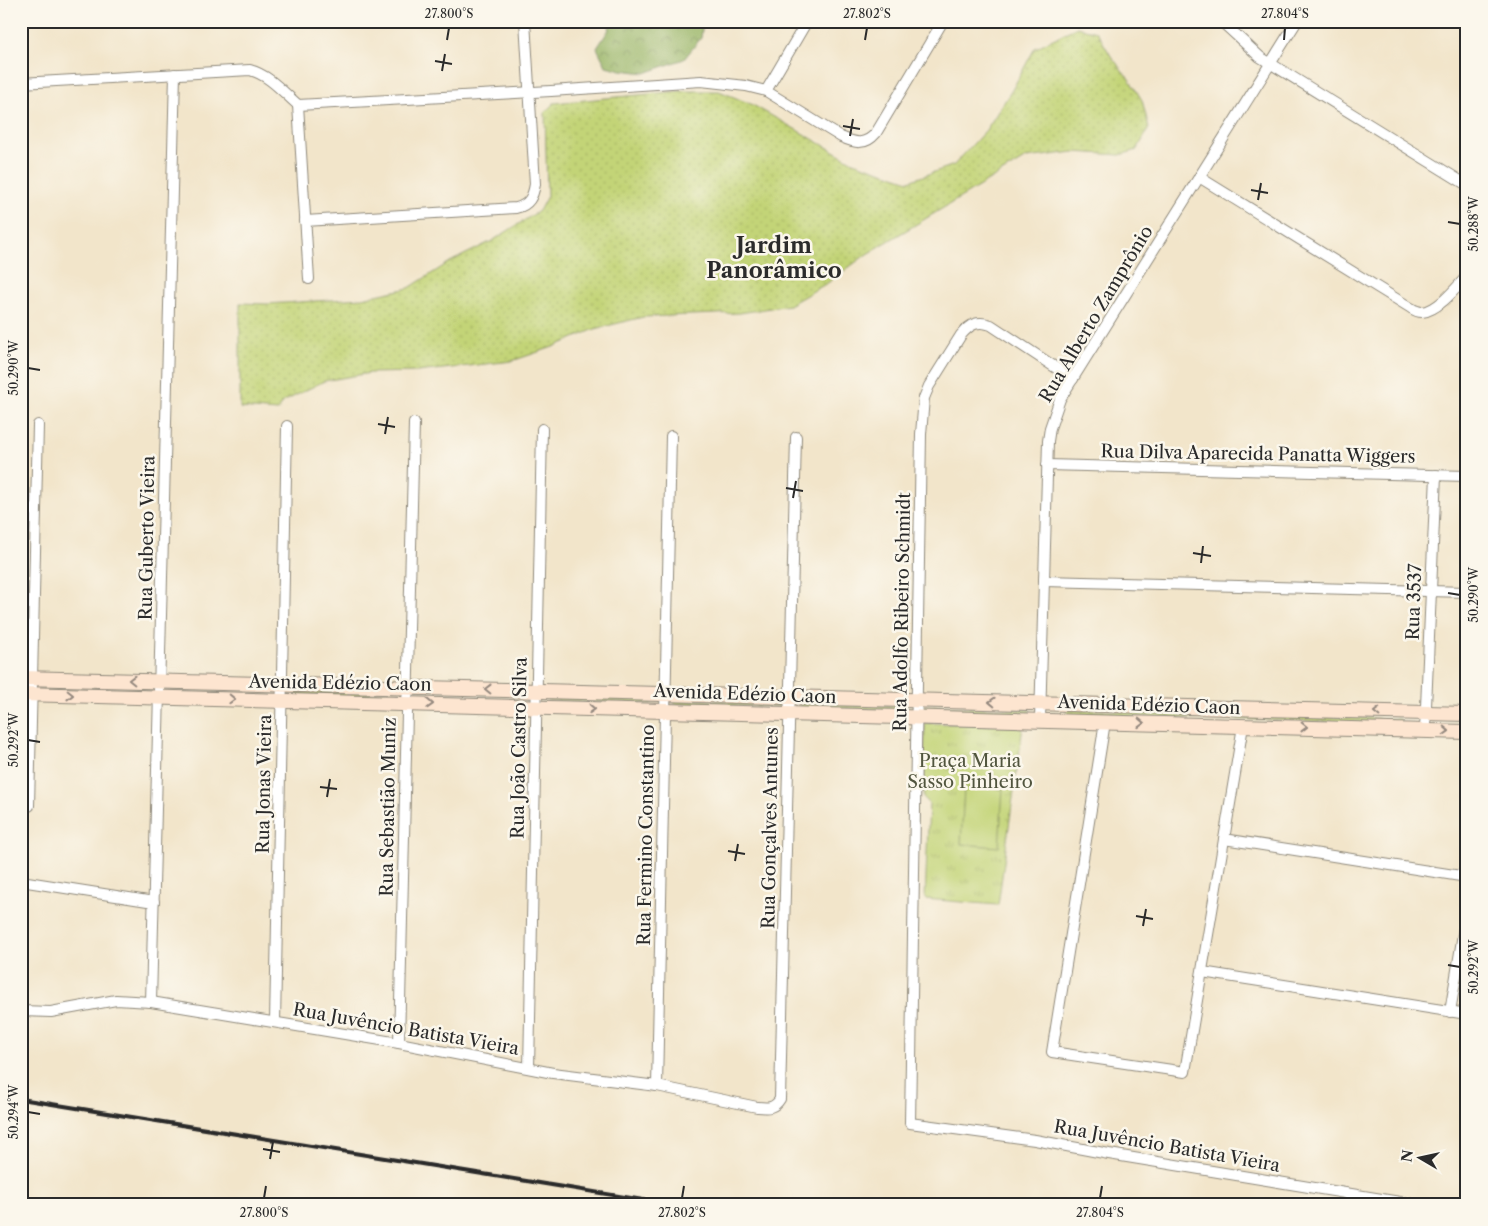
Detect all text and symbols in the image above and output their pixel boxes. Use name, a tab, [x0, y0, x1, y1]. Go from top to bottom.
text: 27.800°S	[425, 6, 473, 21]
text: 27.802°S	[843, 6, 891, 21]
text: 27.804°S	[1261, 6, 1309, 21]
text: 50.288°W	[1466, 195, 1481, 252]
street label: Rua Alberto Zamprônio	[1034, 221, 1158, 407]
district label: Jardim Panorâmico	[706, 232, 842, 284]
text: 50.290°W	[6, 339, 21, 396]
street label: Rua Dilva Aparecida Panatta Wiggers	[1100, 440, 1416, 468]
street label: Rua Guberto Vieira	[135, 455, 159, 621]
street label: Rua Adolfo Ribeiro Schmidt	[889, 492, 915, 732]
street label: Rua 3537	[1402, 563, 1426, 641]
text: 50.290°W	[1466, 566, 1481, 623]
street label: Rua João Castro Silva	[506, 657, 532, 839]
street label: Avenida Edézio Caon	[247, 670, 432, 696]
one-way arrow	[127, 675, 135, 686]
street label: Avenida Edézio Caon	[652, 680, 837, 708]
one-way arrow	[484, 684, 492, 695]
one-way arrow	[66, 690, 74, 700]
street label: Avenida Edézio Caon	[1056, 691, 1241, 719]
one-way arrow	[229, 694, 237, 704]
one-way arrow	[988, 697, 996, 707]
one-way arrow	[426, 699, 434, 710]
one-way arrow	[589, 703, 597, 714]
one-way arrow	[1373, 706, 1381, 717]
text: 50.292°W	[6, 712, 21, 768]
street label: Rua Jonas Vieira	[252, 714, 276, 854]
street label: Rua Sebastião Muniz	[375, 717, 401, 897]
one-way arrow	[1138, 718, 1146, 728]
one-way arrow	[1300, 722, 1308, 733]
street label: Rua Fermino Constantino	[633, 724, 659, 946]
one-way arrow	[1442, 726, 1450, 736]
street label: Rua Gonçalves Antunes	[757, 727, 783, 929]
park label: Praça Maria Sasso Pinheiro	[907, 750, 1033, 793]
text: 50.292°W	[1466, 939, 1481, 995]
street label: Rua Juvêncio Batista Vieira	[291, 998, 521, 1060]
text: 50.294°W	[6, 1084, 21, 1139]
street label: Rua Juvêncio Batista Vieira	[1052, 1115, 1282, 1177]
north arrow	[1396, 1134, 1446, 1184]
text: N	[1397, 1149, 1417, 1163]
text: 27.800°S	[240, 1205, 288, 1220]
text: 27.802°S	[658, 1205, 706, 1220]
text: 27.804°S	[1076, 1205, 1124, 1220]

